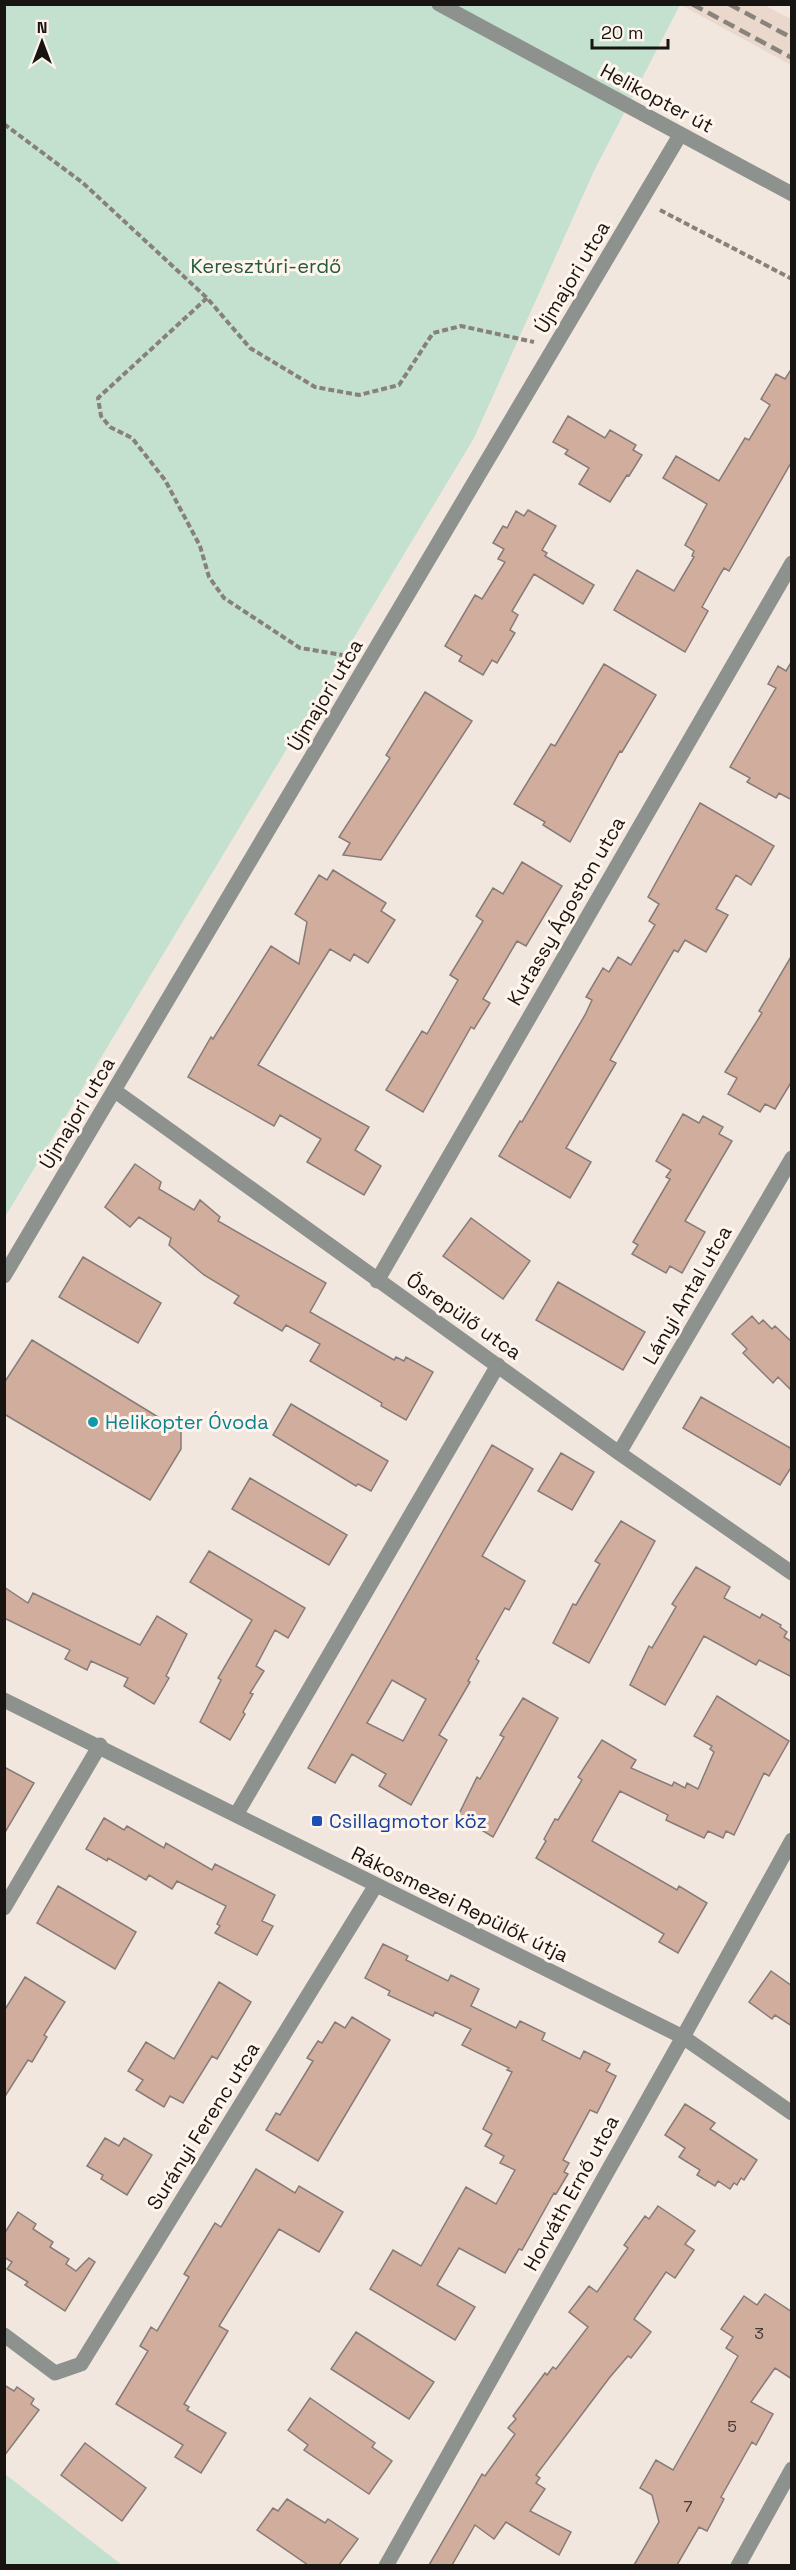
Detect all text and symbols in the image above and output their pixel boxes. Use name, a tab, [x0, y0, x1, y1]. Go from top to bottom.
north arrow	[12, 12, 72, 72]
scale bar	[592, 12, 668, 50]
text: N	[37, 17, 47, 38]
text: 20 m	[601, 21, 644, 44]
street label: Helikopter út	[596, 57, 718, 139]
street label: Újmajori utca	[528, 216, 616, 338]
park label: Keresztúri-erdő	[191, 253, 341, 279]
street label: Újmajori utca	[281, 634, 369, 756]
street label: Kutassy Ágoston utca	[501, 812, 631, 1010]
street label: Újmajori utca	[33, 1052, 121, 1174]
street label: Lányi Antal utca	[637, 1221, 737, 1369]
street label: Ősrepülő utca	[401, 1267, 527, 1365]
place label: Helikopter Óvoda	[105, 1409, 269, 1435]
marker: Helikopter Óvoda	[86, 1415, 100, 1429]
place label: Csillagmotor köz	[329, 1808, 487, 1834]
marker: Csillagmotor köz	[310, 1814, 324, 1828]
street label: Rákosmezei Repülők útja	[347, 1840, 573, 1968]
street label: Surányi Ferenc utca	[141, 2037, 265, 2215]
street label: Horváth Ernő utca	[517, 2111, 625, 2275]
house number: 3	[754, 2323, 764, 2344]
house number: 5	[727, 2416, 737, 2437]
house number: 7	[683, 2496, 693, 2517]

